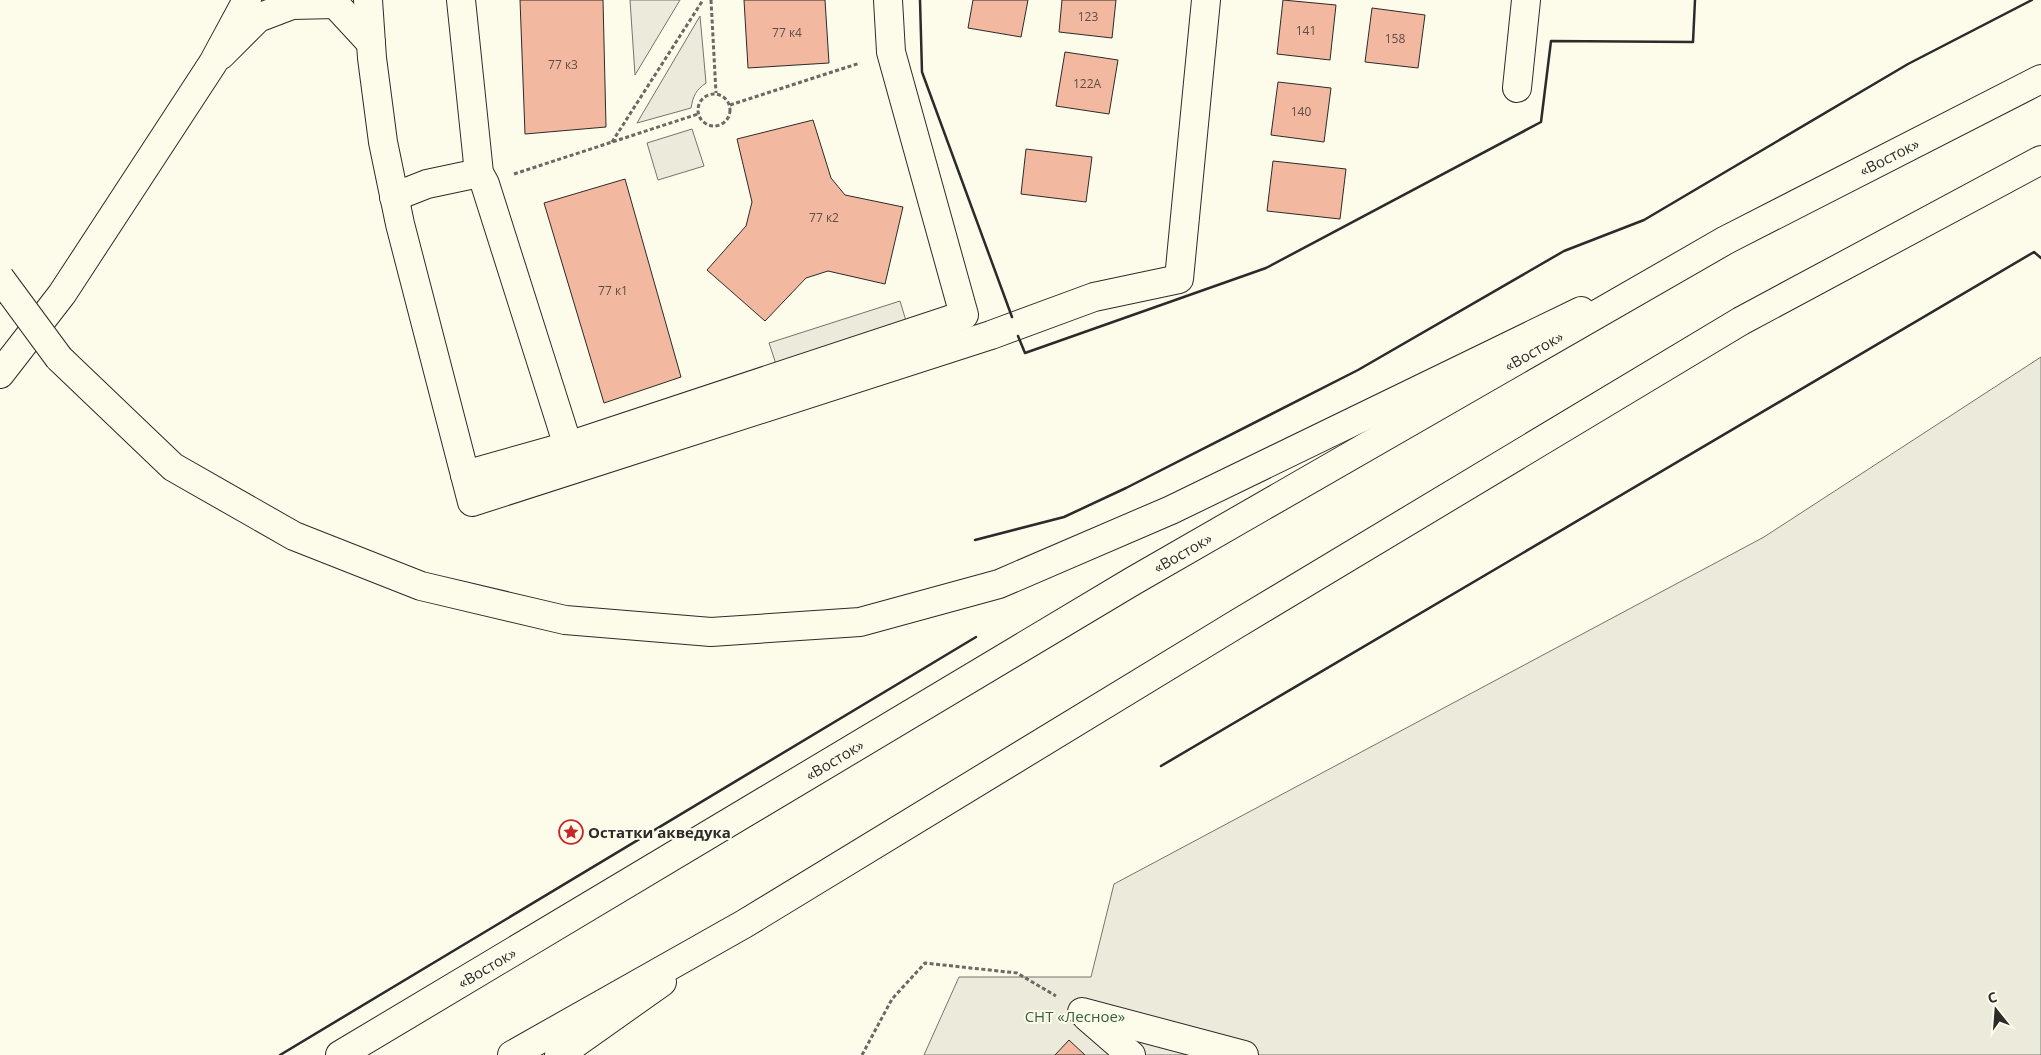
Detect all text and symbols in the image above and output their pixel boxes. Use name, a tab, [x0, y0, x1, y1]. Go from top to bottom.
house number: 123	[1078, 8, 1098, 25]
house number: 141	[1296, 22, 1316, 39]
house number: 77 к4	[772, 24, 802, 41]
house number: 158	[1385, 30, 1405, 47]
house number: 77 к3	[548, 56, 578, 73]
house number: 122А	[1073, 75, 1101, 92]
house number: 140	[1291, 103, 1311, 120]
street label: «Восток»	[1856, 133, 1922, 180]
house number: 77 к2	[809, 209, 839, 226]
house number: 77 к1	[598, 282, 628, 299]
street label: «Восток»	[1501, 326, 1567, 375]
street label: «Восток»	[1150, 528, 1216, 577]
street label: «Восток»	[802, 734, 867, 785]
place icon: Остатки акведука	[558, 819, 584, 845]
place label: Остатки акведука	[588, 822, 731, 842]
street label: «Восток»	[454, 942, 520, 992]
north arrow	[1971, 985, 2021, 1035]
text: С	[1985, 987, 1999, 1007]
park label: СНТ «Лесное»	[1025, 1006, 1125, 1026]

